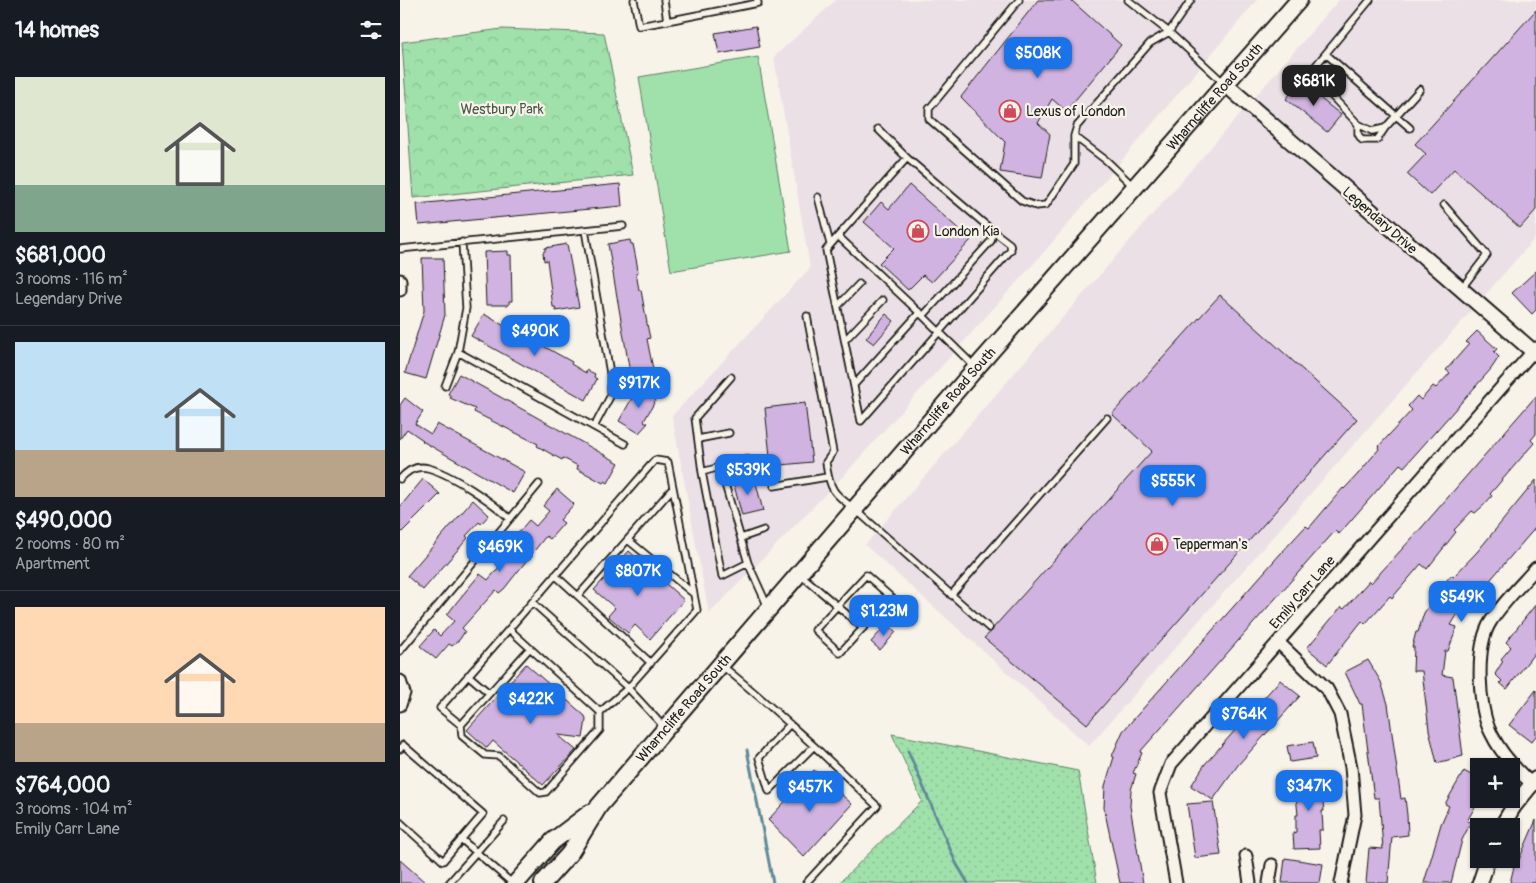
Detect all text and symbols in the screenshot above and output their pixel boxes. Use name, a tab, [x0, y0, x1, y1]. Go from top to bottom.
icon: filters	[357, 16, 385, 44]
text: 14 homes	[15, 17, 99, 44]
pin: $508K	[1003, 36, 1073, 79]
street label: Wharncliffe Road South	[1163, 39, 1266, 154]
text: $508K	[1015, 43, 1061, 63]
pin: $681K	[1279, 64, 1349, 107]
text: $681K	[1293, 71, 1335, 91]
shop icon: Lexus of London	[998, 99, 1022, 123]
park label: Westbury Park	[460, 101, 544, 118]
place label: Lexus of London	[1026, 103, 1126, 120]
icon: home	[155, 109, 245, 199]
street label: Legendary Drive	[1339, 183, 1421, 258]
shop icon: London Kia	[906, 219, 930, 243]
place label: London Kia	[934, 223, 1000, 240]
text: $681,000	[15, 242, 106, 269]
text: 3 rooms · 116 m²	[15, 269, 128, 289]
text: Legendary Drive	[15, 289, 122, 309]
pin: $490K	[500, 314, 570, 357]
text: $490K	[512, 321, 558, 341]
street label: Wharncliffe Road South	[897, 344, 999, 459]
pin: $917K	[604, 366, 674, 409]
text: $917K	[618, 373, 660, 393]
icon: home	[155, 375, 245, 465]
pin: $539K	[713, 454, 783, 496]
text: $539K	[726, 460, 770, 480]
pin: $555K	[1138, 464, 1208, 507]
text: $555K	[1151, 471, 1195, 491]
text: $490,000	[15, 507, 112, 534]
pin: $469K	[465, 530, 535, 573]
shop icon: Tepperman's	[1145, 532, 1169, 556]
text: 2 rooms · 80 m²	[15, 534, 125, 554]
place label: Tepperman's	[1173, 536, 1248, 553]
text: $469K	[477, 537, 523, 557]
street label: Emily Carr Lane	[1266, 552, 1339, 632]
text: Apartment	[15, 554, 90, 574]
pin: $807K	[603, 554, 673, 597]
text: $807K	[615, 561, 661, 581]
pin: $549K	[1427, 580, 1497, 623]
text: $549K	[1440, 587, 1484, 607]
pin: $1.23M	[843, 594, 925, 637]
text: $1.23M	[860, 601, 908, 621]
icon: home	[155, 640, 245, 730]
street label: Wharncliffe Road South	[633, 651, 735, 766]
pin: $422K	[496, 682, 566, 725]
text: $422K	[508, 689, 554, 709]
pin: $764K	[1209, 698, 1279, 740]
text: $764K	[1221, 704, 1267, 724]
map controls	[1470, 758, 1520, 868]
button: +	[1470, 758, 1520, 808]
pin: $457K	[775, 770, 845, 813]
pin: $347K	[1274, 770, 1344, 812]
text: $764,000	[15, 772, 110, 799]
text: $347K	[1287, 776, 1332, 796]
text: $457K	[788, 777, 832, 797]
text: 3 rooms · 104 m²	[15, 799, 132, 819]
button: −	[1470, 818, 1520, 868]
text: Emily Carr Lane	[15, 819, 120, 839]

